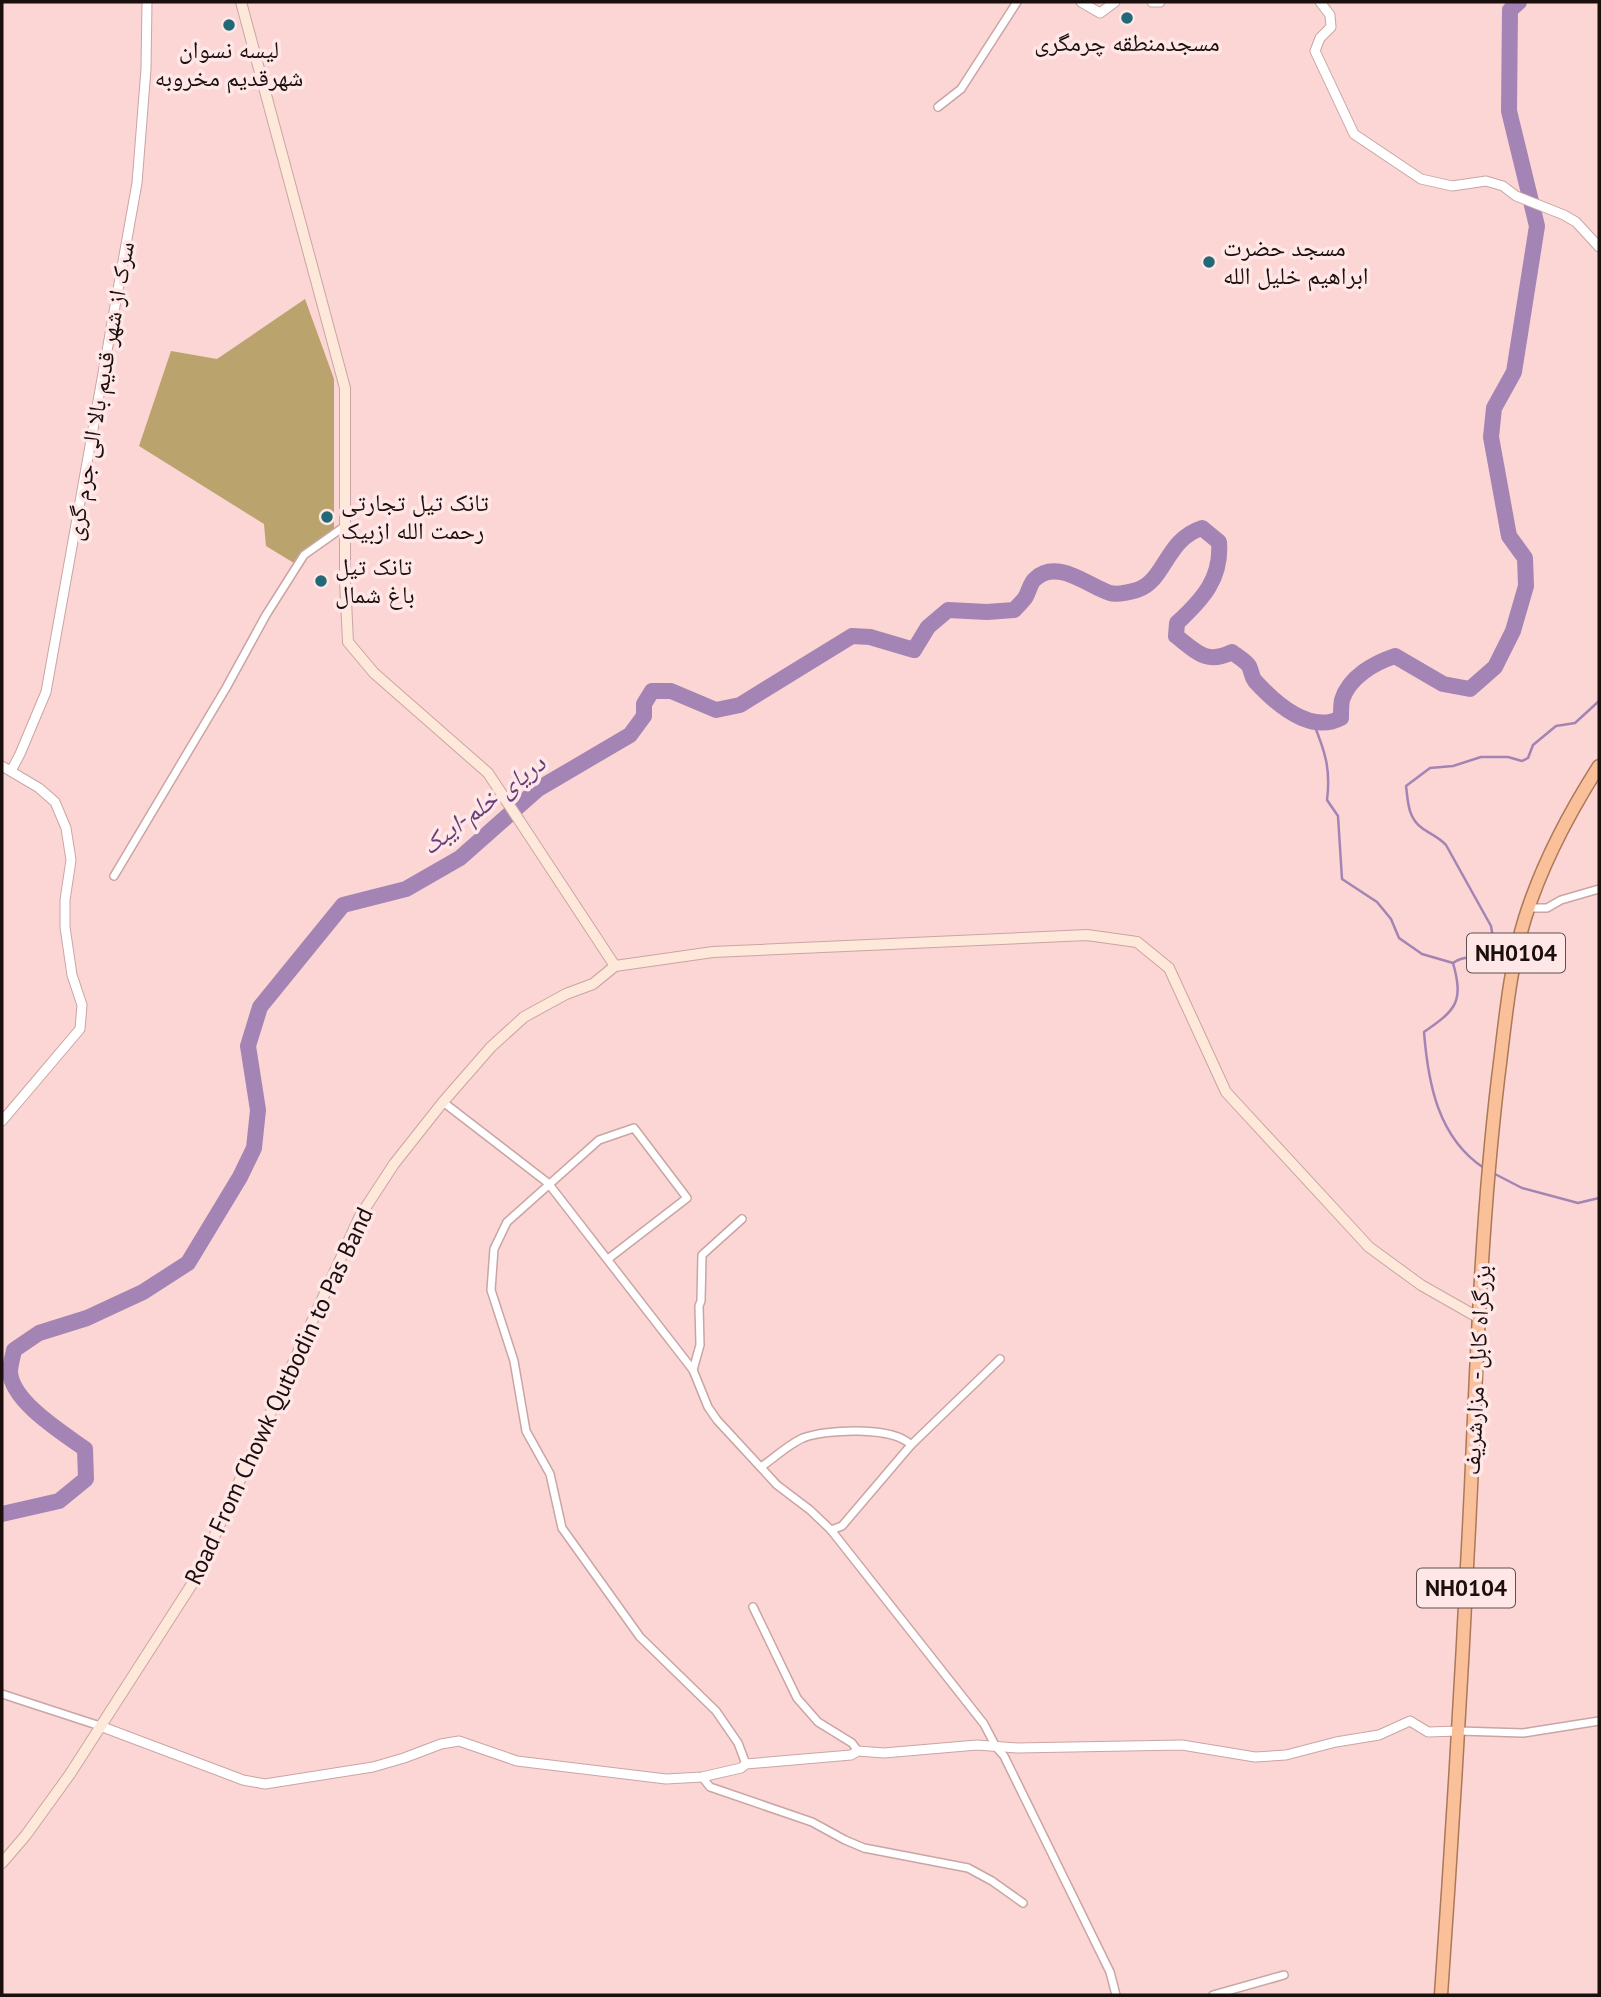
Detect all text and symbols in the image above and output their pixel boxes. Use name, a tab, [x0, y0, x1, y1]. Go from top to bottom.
marker: مسجدمنطقه چرمگری	[1119, 10, 1135, 26]
marker: لیسه نسوان شهرقدیم مخروبه	[221, 17, 237, 33]
place label: مسجدمنطقه چرمگری	[1034, 27, 1220, 58]
place label: لیسه نسوان شهرقدیم مخروبه	[155, 34, 303, 94]
place label: مسجد حضرت ابراهیم خلیل الله	[1223, 232, 1369, 292]
street label: سرک از شهر قدیم بالا الی جرم گری	[58, 239, 142, 543]
marker: مسجد حضرت ابراهیم خلیل الله	[1201, 254, 1217, 270]
place label: تانک تیل تجارتی رحمت الله ازبیک	[341, 487, 489, 546]
marker: تانک تیل تجارتی رحمت الله ازبیک	[319, 509, 335, 525]
place label: تانک تیل باغ شمال	[335, 551, 415, 610]
marker: تانک تیل باغ شمال	[313, 573, 329, 589]
water label: دریای خلم-ایبک	[414, 746, 552, 862]
road number: NH0104	[1467, 934, 1565, 972]
street label: Road From Chowk Qutbodin to Pas Band	[177, 1202, 380, 1590]
street label: بزرگراه کابل - مزارشریف	[1456, 1264, 1497, 1476]
road number: NH0104	[1417, 1568, 1515, 1608]

